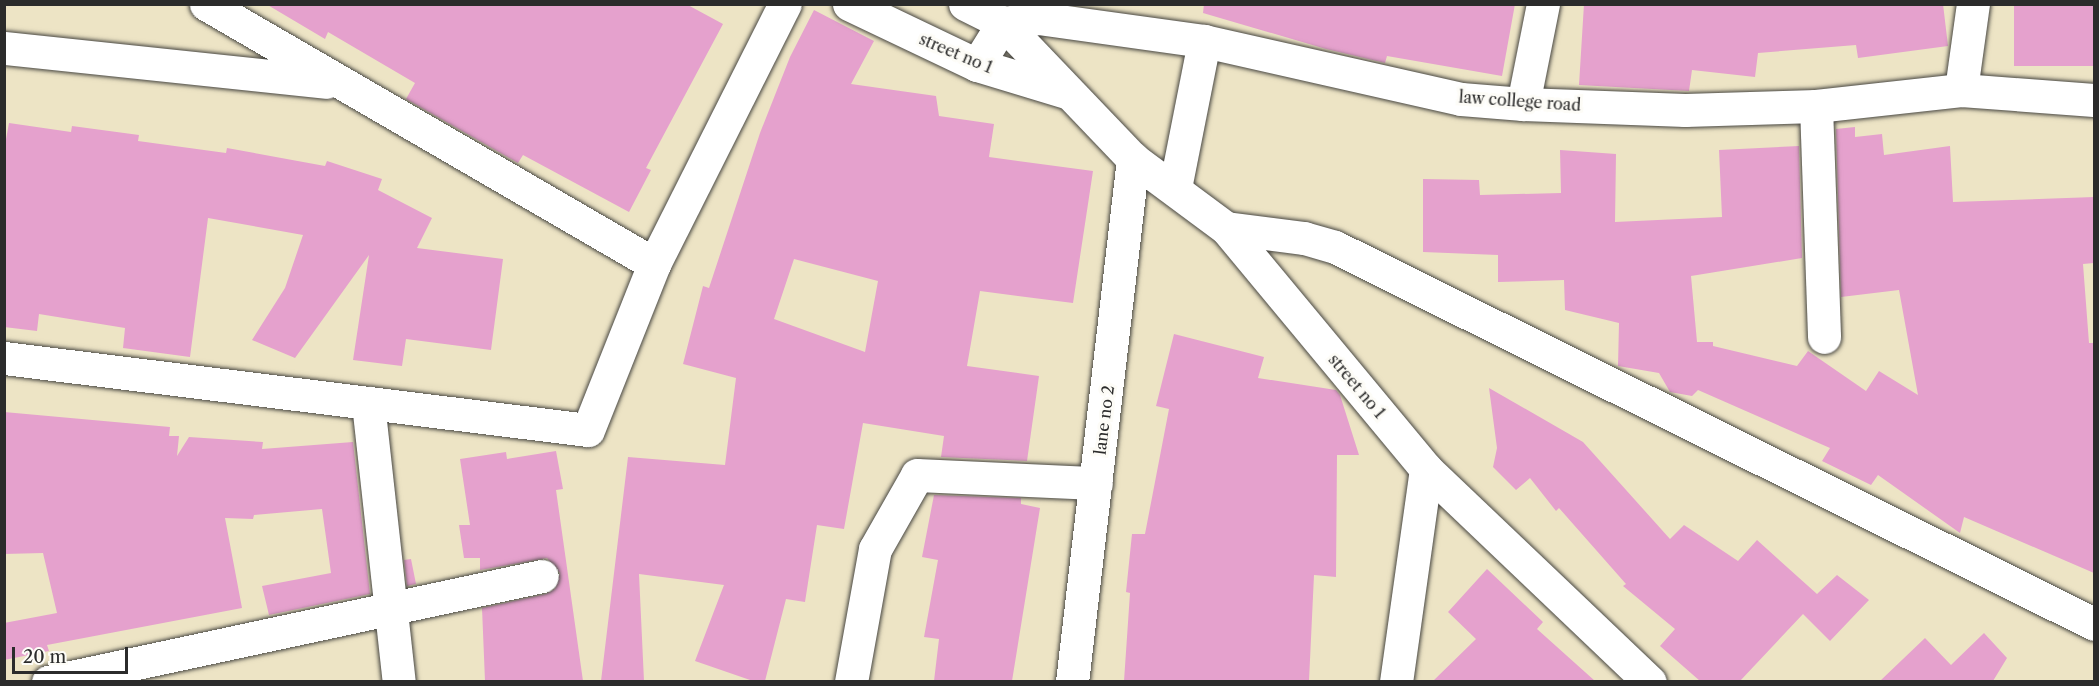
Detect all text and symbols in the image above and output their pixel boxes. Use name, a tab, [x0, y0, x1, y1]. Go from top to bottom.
street label: street no 1	[916, 29, 996, 77]
street label: law college road	[1458, 87, 1582, 115]
street label: street no 1	[1325, 350, 1389, 422]
street label: lane no 2	[1090, 384, 1118, 456]
scale bar	[15, 635, 130, 673]
text: 20 m	[23, 646, 66, 668]

